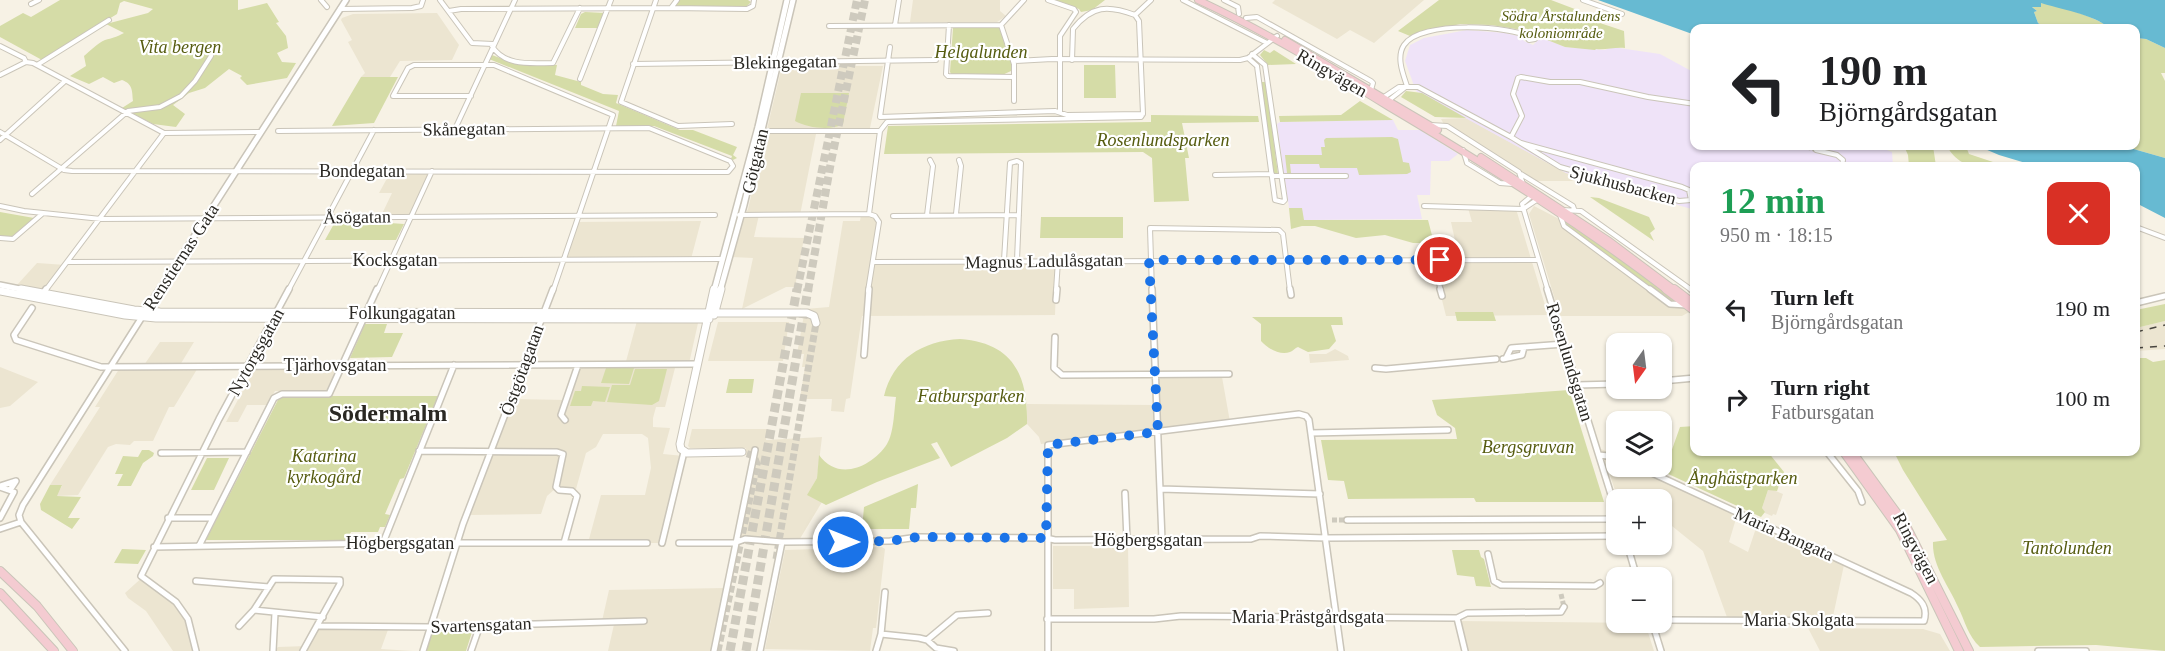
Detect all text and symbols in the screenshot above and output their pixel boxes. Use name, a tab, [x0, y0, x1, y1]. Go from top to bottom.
park label: Södra Årstalundens koloniområde	[1502, 8, 1621, 41]
park label: Vita bergen	[139, 37, 221, 57]
park label: Helgalunden	[934, 42, 1027, 62]
street label: Ringvägen	[1293, 45, 1371, 101]
icon: left	[1720, 48, 1798, 126]
text: 190 m	[1819, 48, 1928, 94]
street label: Blekingegatan	[733, 51, 837, 73]
text: Björngårdsgatan	[1819, 97, 1997, 127]
street label: Skånegatan	[422, 118, 506, 140]
street label: Götgatan	[738, 127, 772, 195]
park label: Rosenlundsparken	[1096, 130, 1229, 150]
street label: Bondegatan	[319, 161, 405, 181]
street label: Sjukhusbacken	[1568, 161, 1678, 209]
text: 12 min	[1720, 181, 1825, 221]
button: close	[2047, 182, 2110, 245]
street label: Renstiernas Gata	[139, 200, 223, 314]
street label: Åsögatan	[323, 206, 391, 228]
text: 950 m · 18:15	[1720, 224, 1833, 246]
pin	[1414, 234, 1465, 285]
icon: arrive	[1423, 243, 1456, 276]
street label: Kocksgatan	[353, 250, 437, 270]
street label: Magnus Ladulåsgatan	[965, 250, 1123, 272]
text: Turn left	[1771, 285, 1854, 310]
icon: left	[1720, 293, 1753, 326]
text: 190 m	[2054, 296, 2110, 321]
street label: Rosenlundsgatan	[1542, 300, 1598, 424]
street label: Folkungagatan	[349, 303, 455, 323]
street label: Nytorgsgatan	[224, 305, 288, 399]
text: Björngårdsgatan	[1771, 311, 1903, 333]
street label: Östgötagatan	[496, 322, 548, 418]
north arrow	[1606, 333, 1672, 399]
map controls	[1606, 333, 1672, 633]
street label: Tjärhovsgatan	[284, 355, 386, 375]
text: Turn right	[1771, 375, 1870, 400]
icon: right	[1720, 383, 1753, 416]
park label: Fatbursparken	[917, 386, 1025, 406]
text: 100 m	[2054, 386, 2110, 411]
district label: Södermalm	[329, 400, 447, 426]
text: Fatbursgatan	[1771, 401, 1874, 423]
button: layers	[1606, 411, 1672, 477]
park label: Bergsgruvan	[1482, 437, 1574, 457]
park label: Katarina kyrkogård	[287, 446, 362, 487]
park label: Ånghästparken	[1688, 468, 1797, 488]
button: +	[1606, 489, 1672, 555]
street label: Maria Bangata	[1731, 503, 1837, 565]
street label: Ringvägen	[1889, 509, 1943, 587]
position arrow	[811, 510, 875, 574]
street label: Högbergsgatan	[1094, 530, 1202, 550]
street label: Högbergsgatan	[346, 533, 454, 553]
park label: Tantolunden	[2022, 538, 2112, 558]
button: −	[1606, 567, 1672, 633]
street label: Maria Prästgårdsgata	[1232, 607, 1384, 627]
street label: Maria Skolgata	[1744, 610, 1854, 630]
street label: Svartensgatan	[430, 613, 532, 637]

